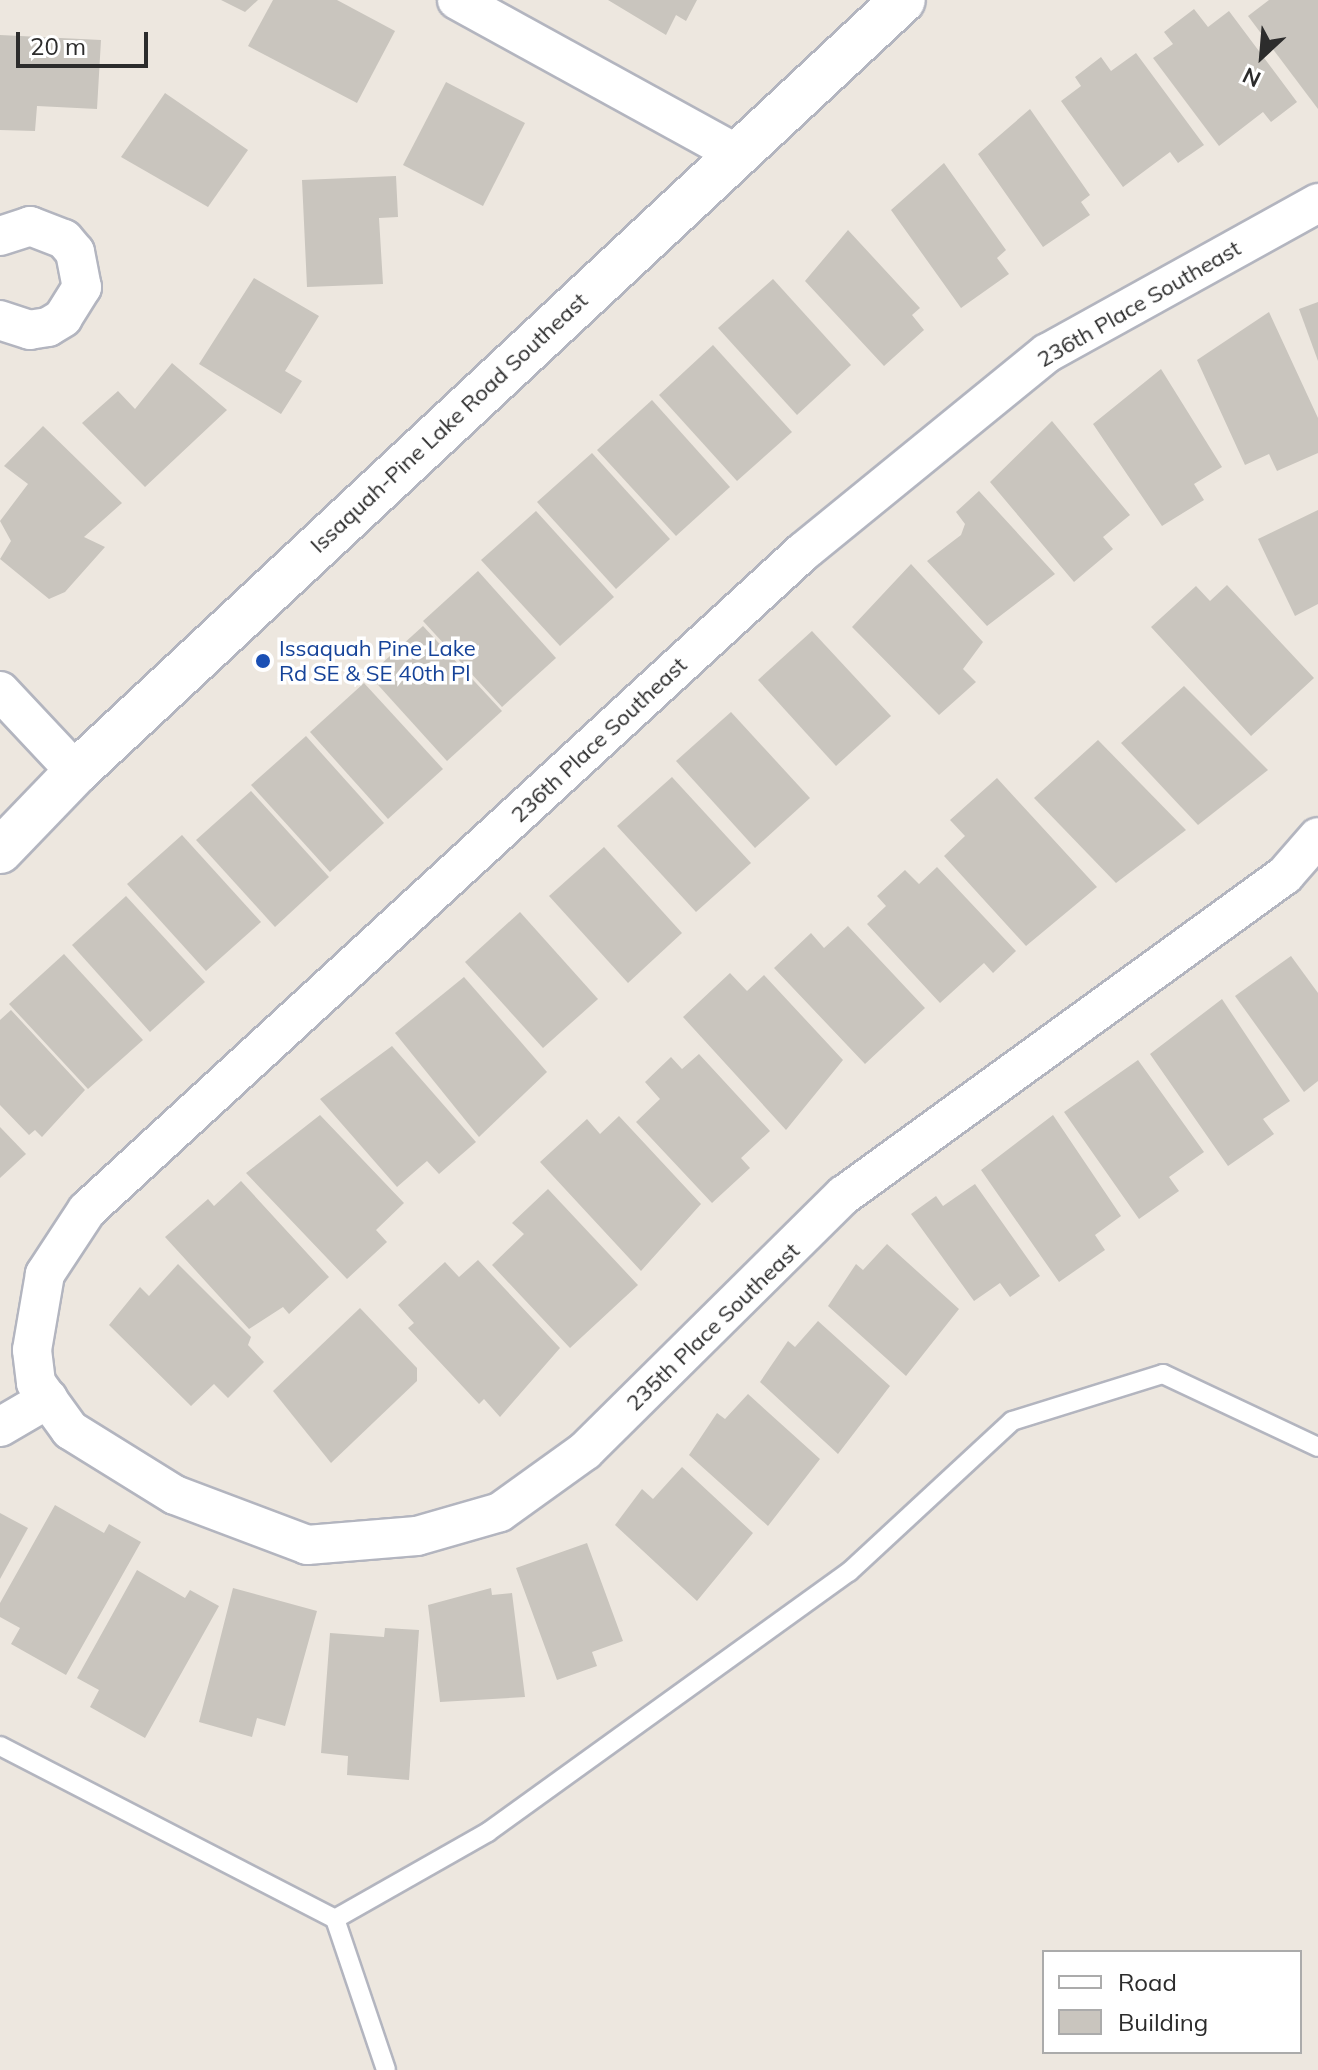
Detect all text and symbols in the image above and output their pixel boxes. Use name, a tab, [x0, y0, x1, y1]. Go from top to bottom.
scale bar	[20, 16, 152, 66]
north arrow	[1222, 16, 1302, 96]
text: 20 m	[30, 31, 86, 61]
text: N	[1238, 61, 1265, 94]
street label: 236th Place Southeast	[1033, 235, 1245, 373]
street label: Issaquah-Pine Lake Road Southeast	[305, 287, 593, 559]
place label: Issaquah Pine Lake Rd SE & SE 40th Pl	[279, 635, 476, 686]
marker: Issaquah Pine Lake Rd SE & SE 40th Pl	[254, 652, 272, 670]
street label: 236th Place Southeast	[506, 652, 692, 828]
street label: 235th Place Southeast	[621, 1238, 805, 1416]
legend	[1042, 1950, 1302, 2054]
text: Road	[1118, 1967, 1177, 1997]
text: Building	[1118, 2007, 1208, 2037]

